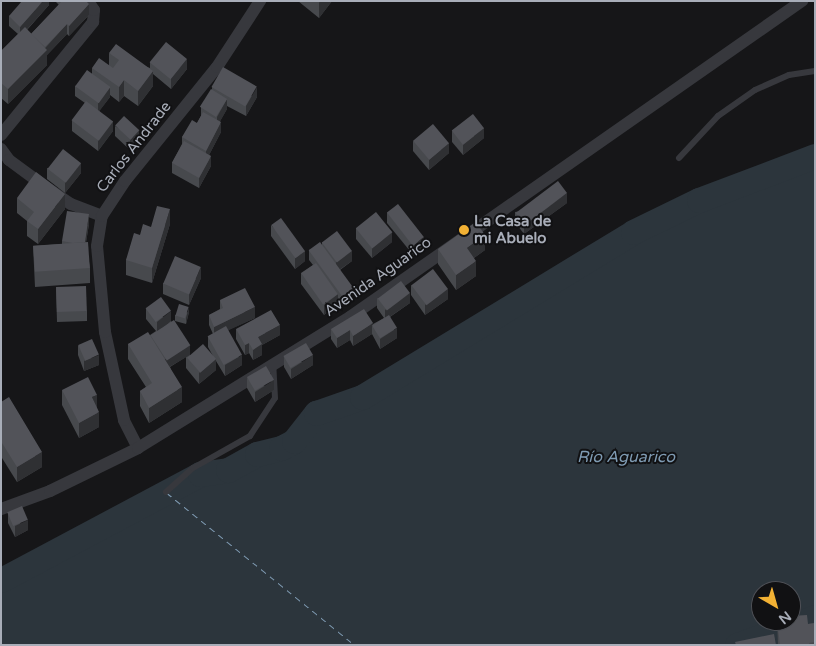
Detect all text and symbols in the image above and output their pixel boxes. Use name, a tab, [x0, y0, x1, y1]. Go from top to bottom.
street label: Carlos Andrade	[93, 98, 175, 196]
place label: La Casa de mi Abuelo	[474, 212, 551, 247]
marker: La Casa de mi Abuelo	[458, 224, 470, 236]
street label: Avenida Aguarico	[321, 233, 435, 321]
water label: Río Aguarico	[577, 447, 675, 467]
north arrow	[751, 581, 801, 631]
text: N	[775, 607, 795, 628]

